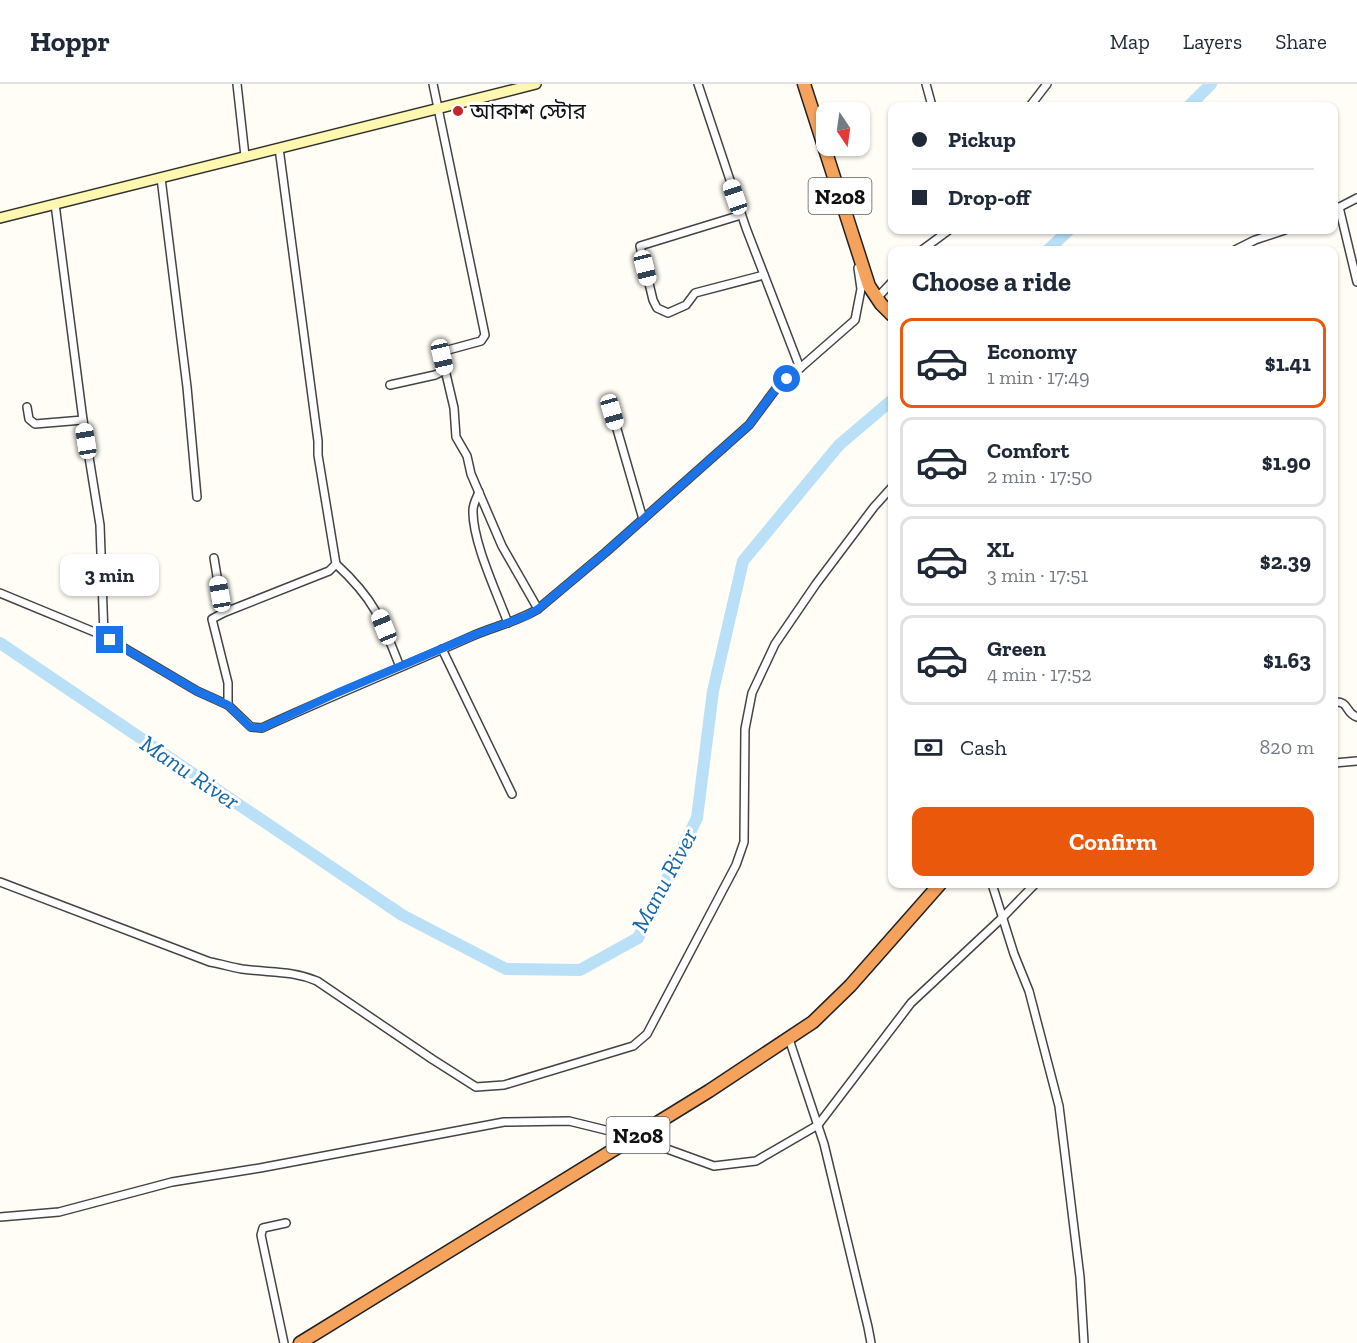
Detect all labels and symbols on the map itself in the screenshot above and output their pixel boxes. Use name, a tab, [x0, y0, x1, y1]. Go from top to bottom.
place label: আকাশ স্টোর	[469, 98, 587, 125]
north arrow	[816, 102, 870, 156]
marker: আকাশ স্টোর	[451, 104, 465, 118]
car	[721, 177, 749, 217]
road number: N208	[808, 178, 872, 214]
car	[632, 248, 658, 288]
car	[429, 337, 455, 377]
route start	[773, 365, 800, 392]
car	[598, 392, 626, 432]
car	[74, 422, 98, 460]
callout: 3 min	[60, 553, 160, 595]
car	[208, 575, 232, 613]
car	[369, 607, 399, 647]
route end	[96, 626, 123, 653]
water label: Manu River	[135, 728, 245, 816]
water label: Manu River	[625, 823, 704, 937]
road number: N208	[606, 1117, 670, 1153]

